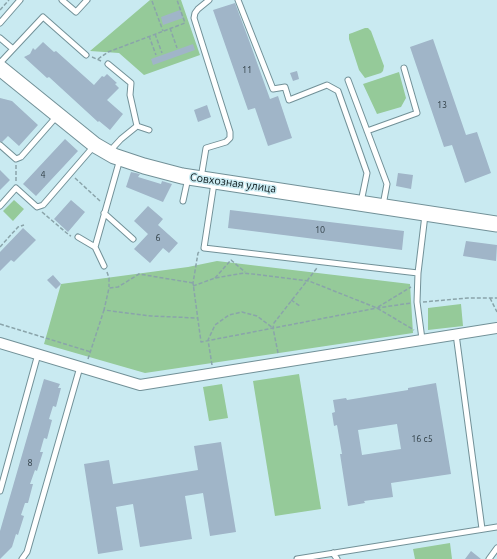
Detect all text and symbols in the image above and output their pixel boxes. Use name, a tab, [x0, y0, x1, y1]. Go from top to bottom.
house number: 11	[242, 65, 252, 75]
house number: 13	[437, 100, 447, 110]
house number: 4	[40, 170, 46, 180]
street label: Совхозная улица	[189, 170, 277, 196]
house number: 10	[315, 225, 325, 235]
house number: 6	[155, 233, 161, 243]
house number: 16 с5	[411, 434, 433, 444]
house number: 8	[27, 458, 33, 468]

